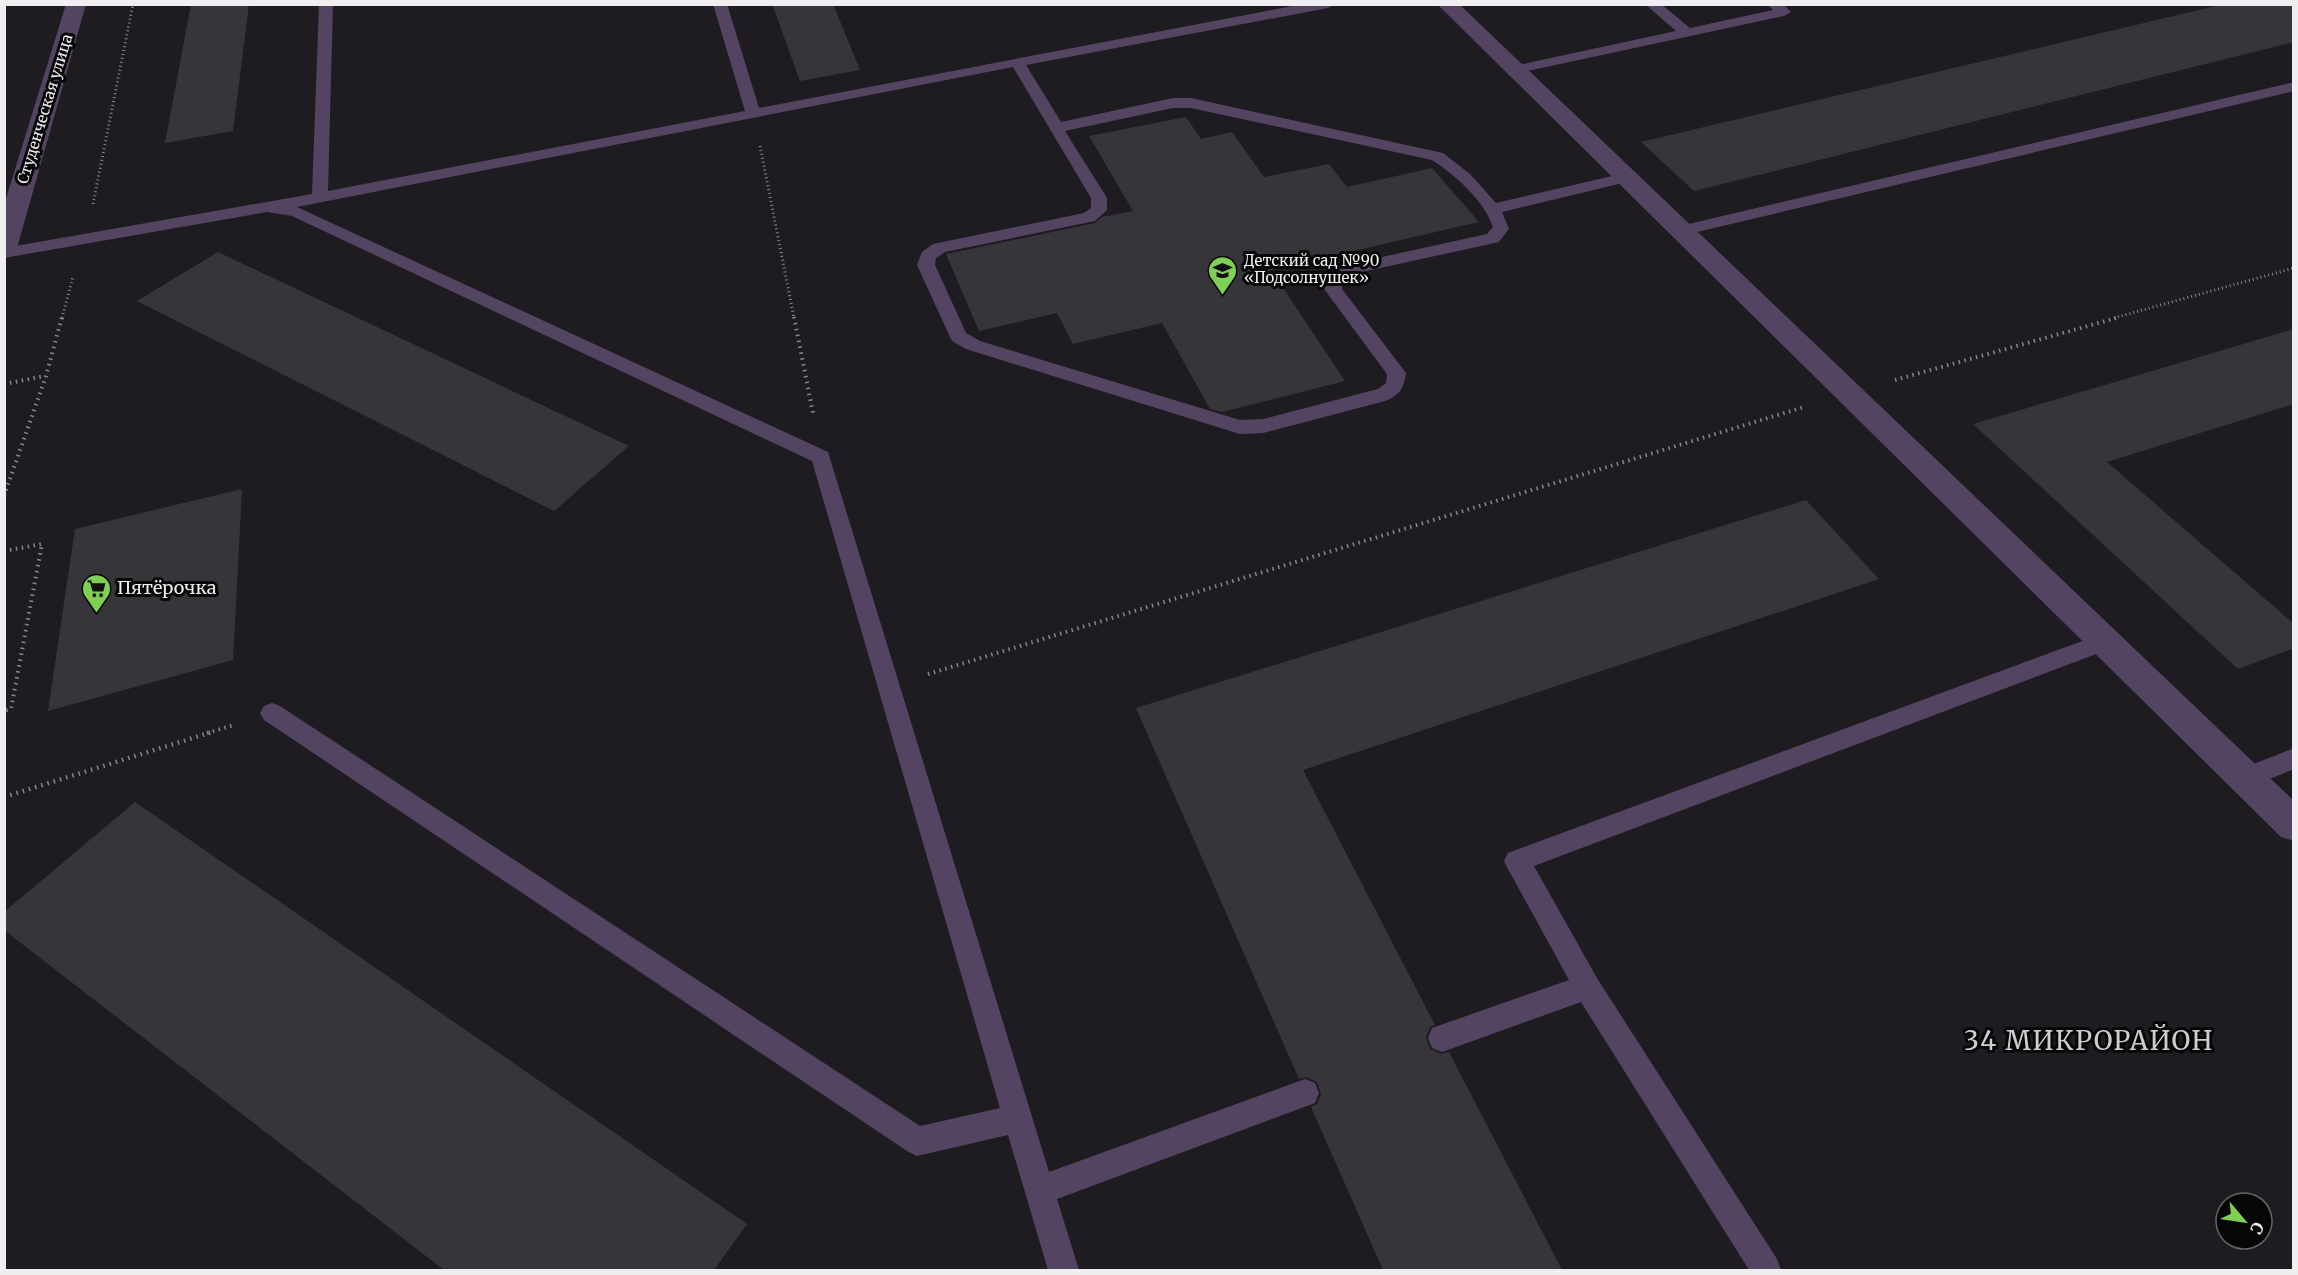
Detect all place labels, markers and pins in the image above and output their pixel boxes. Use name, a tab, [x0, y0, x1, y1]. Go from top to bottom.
place label: Детский сад №90 «Подсолнушек»	[1244, 251, 1379, 287]
school or university icon: Детский сад №90 «Подсолнушек»	[1207, 254, 1239, 296]
supermarket icon: Пятёрочка	[80, 572, 112, 614]
place label: Пятёрочка	[117, 576, 217, 599]

